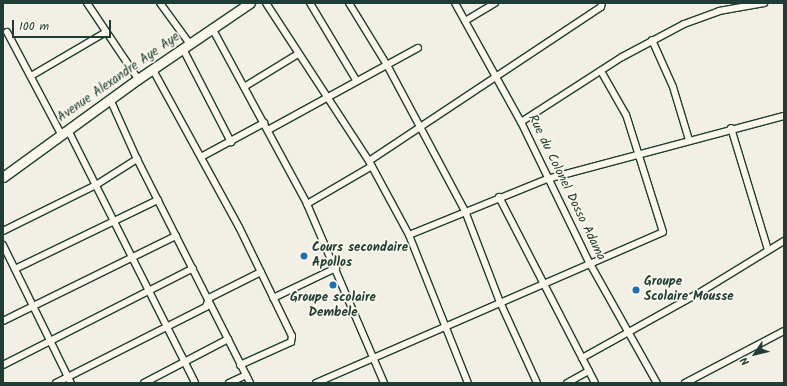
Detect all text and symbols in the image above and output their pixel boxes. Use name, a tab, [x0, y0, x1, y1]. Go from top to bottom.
scale bar	[14, 12, 113, 38]
text: 100 m	[19, 17, 49, 36]
street label: Avenue Alexandre Aye Aye	[55, 30, 183, 126]
street label: Rue du Colonel Dosso Adama	[524, 113, 608, 263]
place label: Cours secondaire Apollos	[312, 241, 408, 272]
marker: Cours secondaire Apollos	[299, 251, 309, 261]
place label: Groupe Scolaire Mousse	[644, 275, 734, 306]
marker: Groupe scolaire Dembele	[328, 280, 338, 290]
marker: Groupe Scolaire Mousse	[631, 285, 641, 295]
place label: Groupe scolaire Dembele	[290, 291, 376, 322]
north arrow	[735, 334, 775, 374]
text: N	[736, 353, 755, 369]

